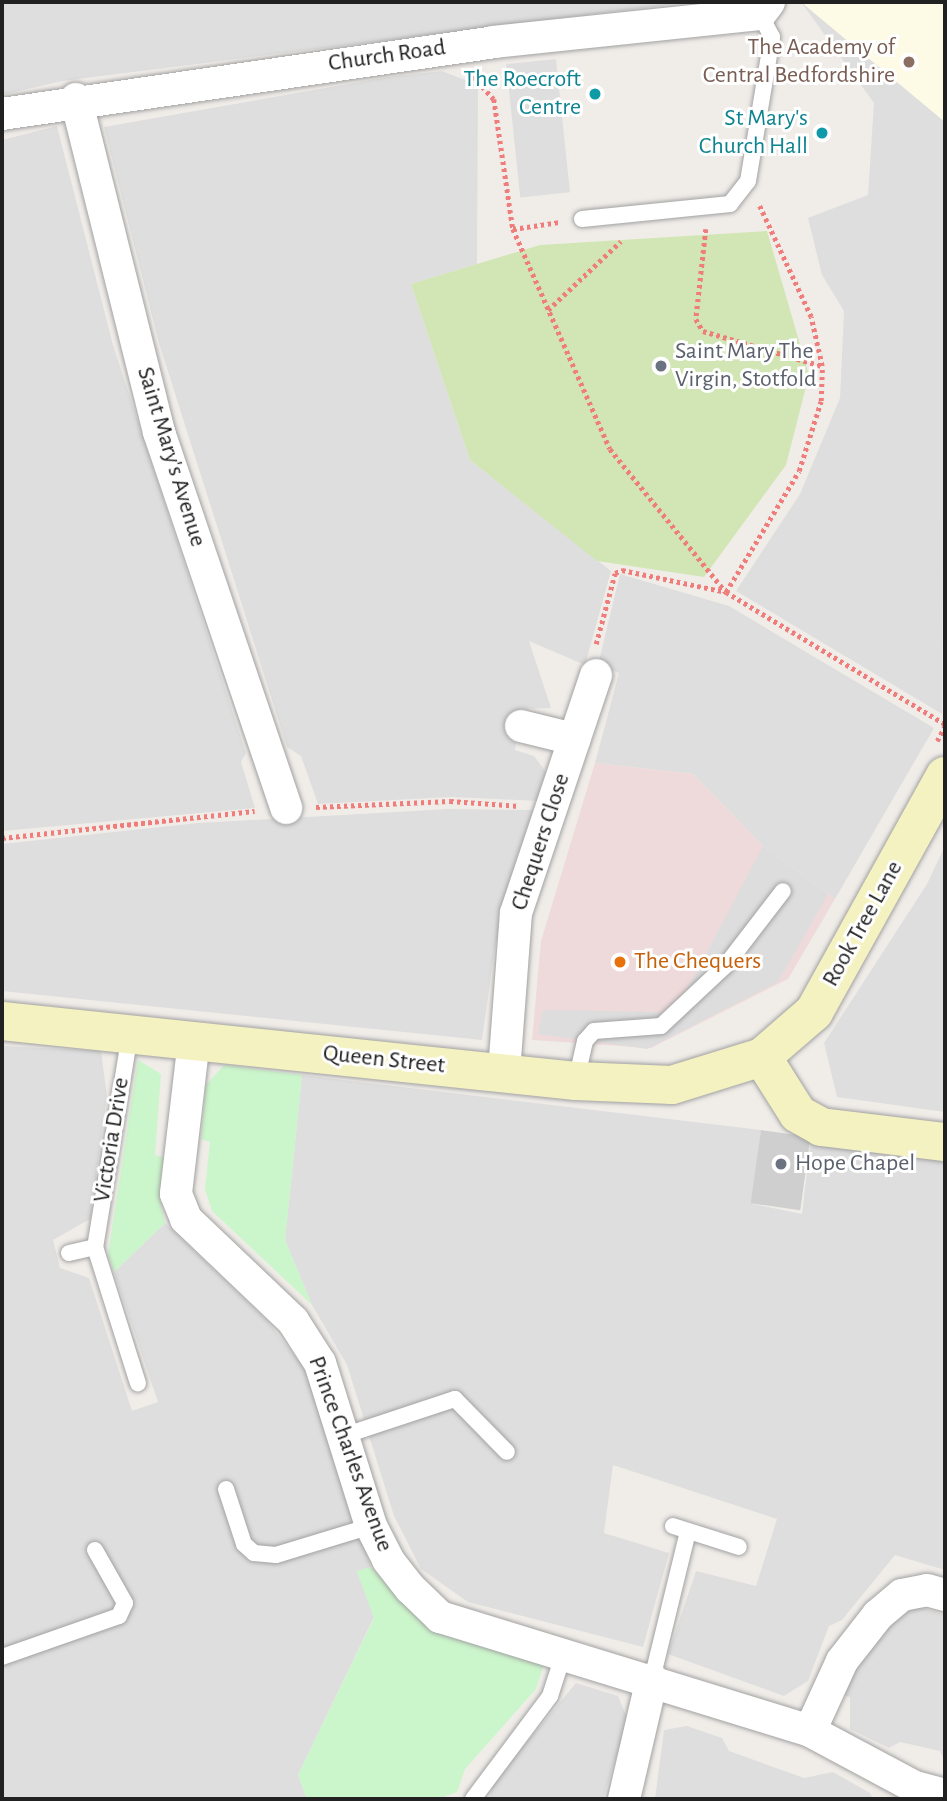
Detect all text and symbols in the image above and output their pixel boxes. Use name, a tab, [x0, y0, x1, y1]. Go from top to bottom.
street label: Church Road	[327, 34, 447, 78]
place label: The Academy of Central Bedfordshire	[703, 34, 895, 90]
marker: The Academy of Central Bedfordshire	[901, 54, 917, 70]
place label: The Roecroft Centre	[463, 66, 581, 122]
marker: The Roecroft Centre	[587, 86, 603, 102]
place label: St Mary's Church Hall	[699, 105, 808, 161]
marker: St Mary's Church Hall	[814, 125, 830, 141]
place label: Saint Mary The Virgin, Stotfold	[675, 338, 817, 394]
marker: Saint Mary The Virgin, Stotfold	[653, 358, 669, 374]
street label: Saint Mary's Avenue	[130, 364, 212, 550]
street label: Chequers Close	[505, 770, 577, 914]
street label: Rook Tree Lane	[817, 856, 909, 992]
place label: The Chequers	[634, 948, 761, 976]
marker: The Chequers	[612, 954, 628, 970]
street label: Queen Street	[322, 1039, 446, 1081]
street label: Victoria Drive	[88, 1076, 136, 1204]
place label: Hope Chapel	[795, 1150, 915, 1178]
marker: Hope Chapel	[773, 1156, 789, 1172]
street label: Prince Charles Avenue	[301, 1352, 399, 1556]

